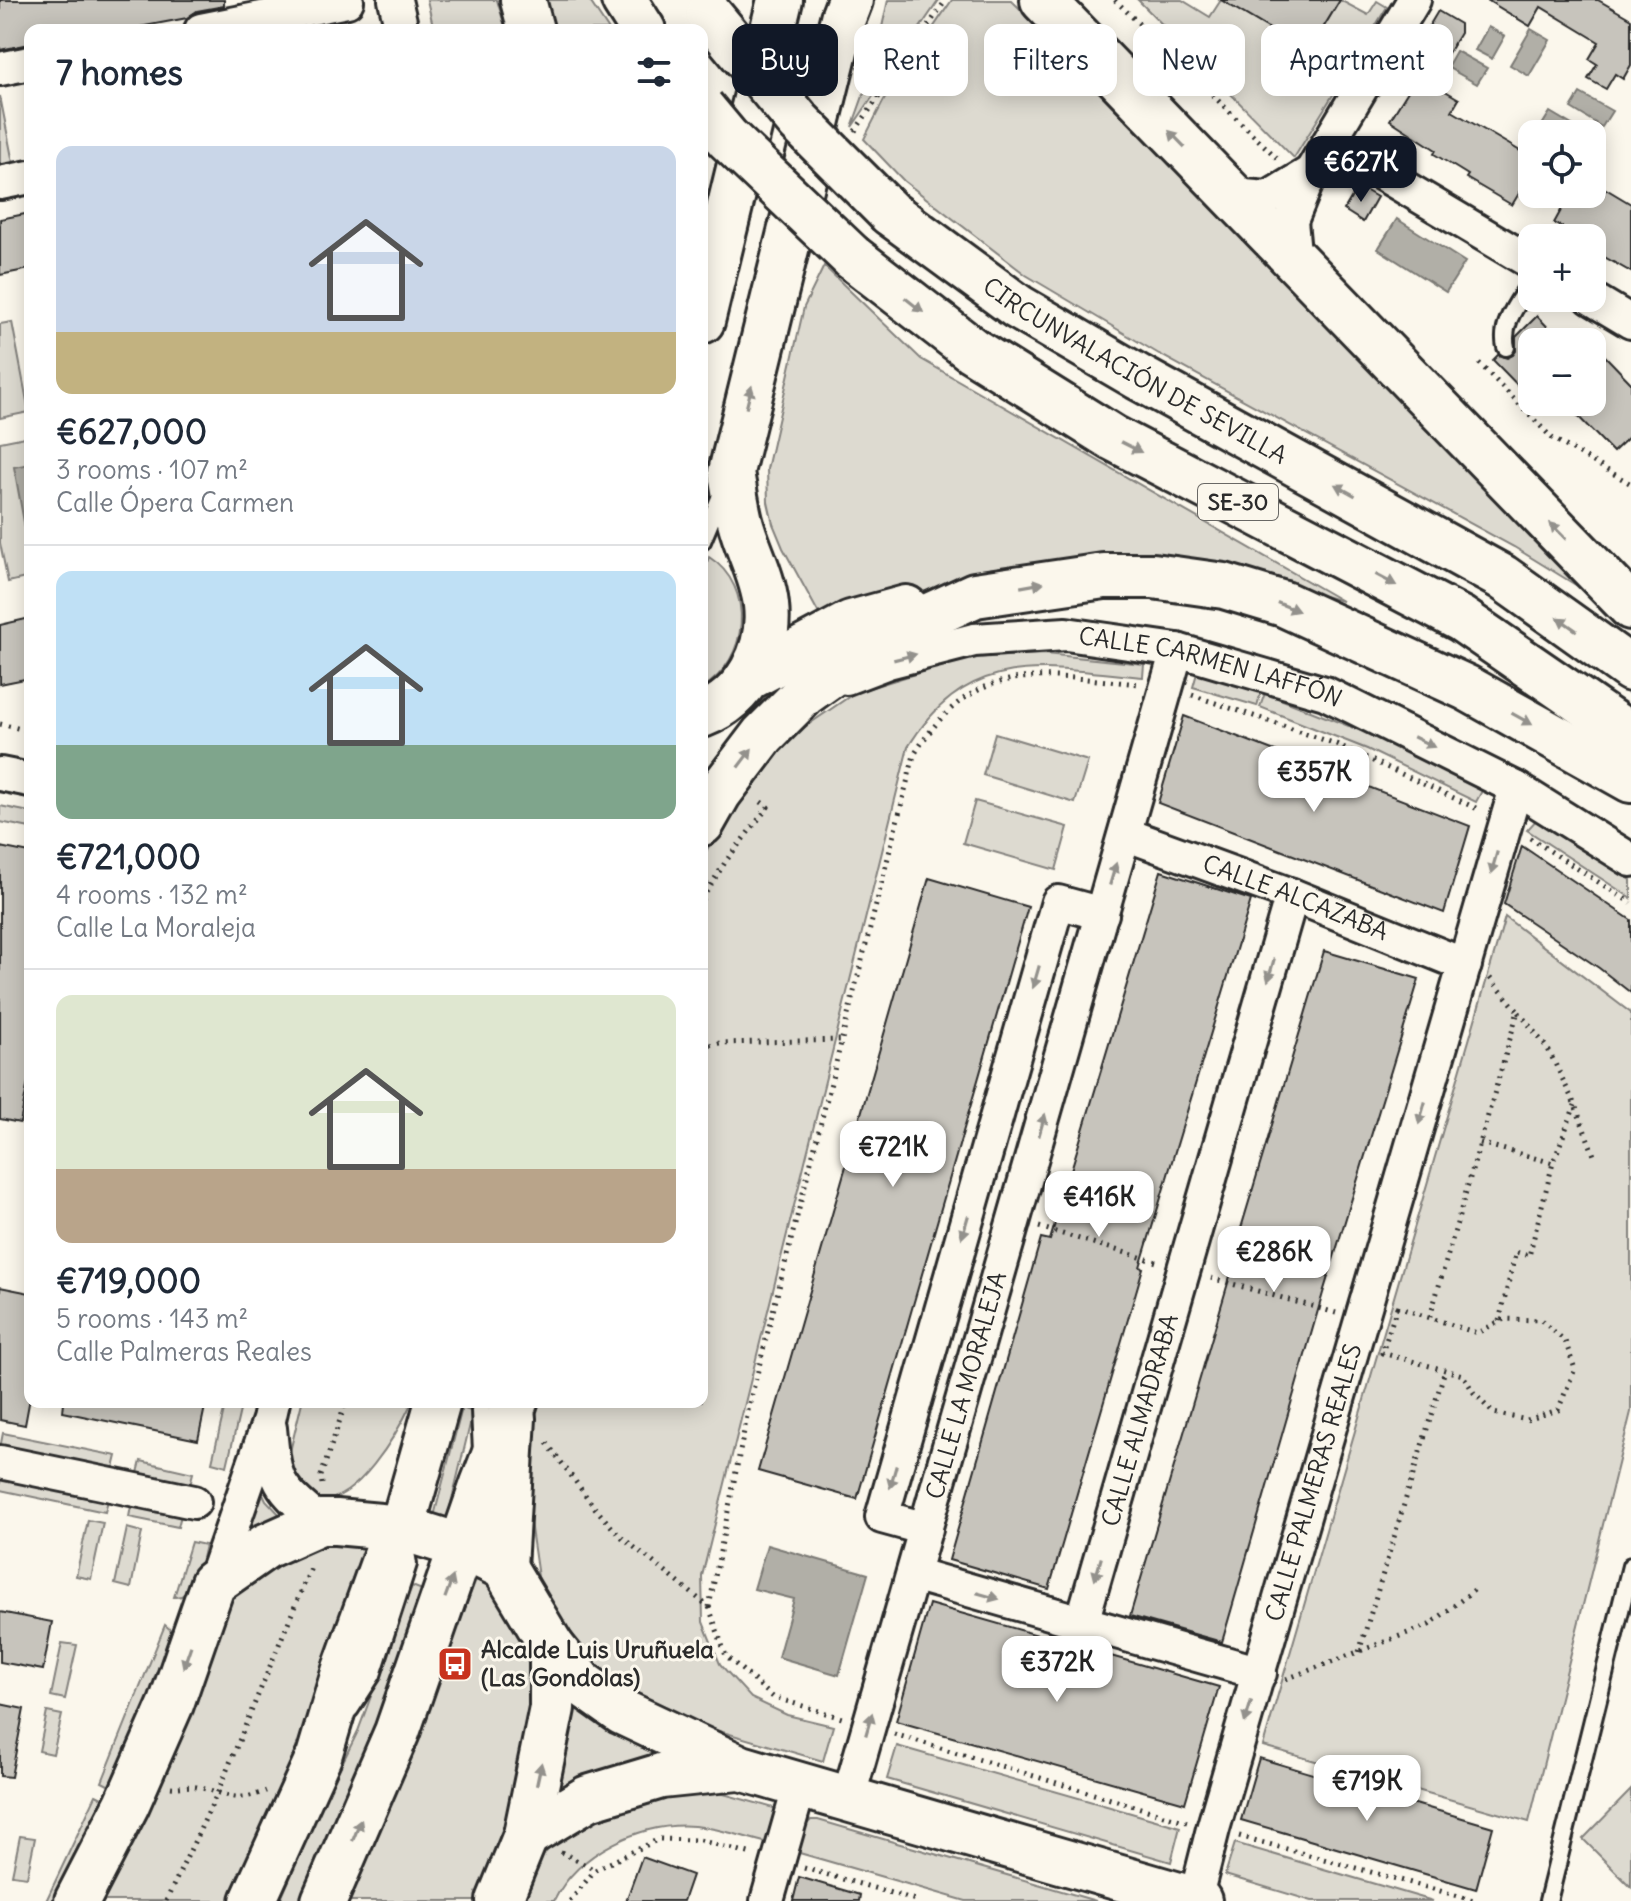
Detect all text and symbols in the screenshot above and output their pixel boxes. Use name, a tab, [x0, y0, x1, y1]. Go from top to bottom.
chip: Buy	[732, 24, 838, 96]
chip: Rent	[854, 24, 968, 96]
chip: Filters	[984, 24, 1117, 96]
chip: New	[1133, 24, 1245, 96]
chip: Apartment	[1261, 24, 1453, 96]
icon: filters	[632, 50, 676, 94]
text: 7 homes	[56, 51, 183, 94]
map controls	[1518, 120, 1606, 416]
button: locate	[1518, 120, 1606, 208]
one-way arrow	[1169, 130, 1187, 149]
pin: €627K	[1305, 136, 1417, 204]
text: €627K	[1324, 145, 1398, 178]
icon: home	[294, 198, 438, 342]
button: +	[1518, 224, 1606, 312]
street label: CIRCUNVALACIÓN DE SEVILLA	[977, 270, 1293, 470]
one-way arrow	[904, 296, 924, 312]
button: −	[1518, 328, 1606, 416]
one-way arrow	[744, 384, 756, 409]
text: €627,000	[56, 410, 207, 453]
one-way arrow	[1119, 441, 1142, 454]
text: 3 rooms · 107 m²	[56, 453, 248, 486]
one-way arrow	[1334, 483, 1356, 497]
road number: SE-30	[1198, 484, 1278, 520]
text: Calle Ópera Carmen	[56, 486, 294, 519]
one-way arrow	[1549, 521, 1567, 540]
one-way arrow	[1375, 573, 1398, 586]
one-way arrow	[1020, 578, 1045, 590]
one-way arrow	[1276, 601, 1300, 614]
one-way arrow	[1557, 617, 1578, 632]
street label: CALLE CARMEN LAFFÓN	[1077, 620, 1347, 713]
icon: home	[294, 623, 438, 767]
one-way arrow	[893, 651, 918, 663]
one-way arrow	[1511, 712, 1533, 726]
one-way arrow	[1413, 736, 1436, 749]
pin: €357K	[1258, 746, 1370, 814]
one-way arrow	[737, 748, 753, 769]
text: €357K	[1276, 755, 1352, 788]
text: €721,000	[56, 835, 201, 878]
street label: CALLE ALCAZABA	[1199, 848, 1393, 946]
one-way arrow	[1487, 851, 1500, 875]
one-way arrow	[1107, 862, 1120, 886]
text: 4 rooms · 132 m²	[56, 878, 248, 911]
text: Calle La Moraleja	[56, 911, 256, 944]
one-way arrow	[1264, 958, 1277, 982]
one-way arrow	[1029, 965, 1042, 989]
icon: home	[294, 1047, 438, 1191]
one-way arrow	[1415, 1101, 1428, 1125]
one-way arrow	[1036, 1112, 1049, 1136]
pin: €721K	[837, 1121, 949, 1189]
text: €721K	[858, 1130, 928, 1163]
pin: €416K	[1043, 1171, 1155, 1239]
text: €416K	[1063, 1180, 1135, 1213]
one-way arrow	[958, 1215, 971, 1239]
pin: €286K	[1218, 1226, 1330, 1294]
text: €286K	[1235, 1235, 1313, 1268]
text: €719,000	[56, 1259, 201, 1302]
street label: CALLE LA MORALEJA	[919, 1268, 1012, 1503]
text: 5 rooms · 143 m²	[56, 1302, 248, 1335]
street label: CALLE ALMADRABA	[1094, 1310, 1184, 1530]
text: Calle Palmeras Reales	[56, 1335, 312, 1368]
street label: CALLE PALMERAS REALES	[1258, 1340, 1368, 1625]
one-way arrow	[886, 1465, 899, 1489]
one-way arrow	[1091, 1558, 1104, 1582]
one-way arrow	[443, 1575, 456, 1599]
one-way arrow	[976, 1590, 1001, 1602]
place label: Alcalde Luis Uruñuela (Las Gondolas)	[481, 1634, 714, 1692]
pin: €372K	[1001, 1636, 1113, 1704]
one-way arrow	[181, 1645, 193, 1669]
bus stop icon: Alcalde Luis Uruñuela (Las Gondolas)	[436, 1645, 474, 1683]
text: €372K	[1020, 1645, 1094, 1678]
one-way arrow	[1241, 1700, 1254, 1724]
one-way arrow	[863, 1711, 875, 1736]
pin: €719K	[1311, 1755, 1423, 1823]
one-way arrow	[533, 1761, 546, 1786]
text: €719K	[1332, 1764, 1402, 1797]
one-way arrow	[350, 1818, 363, 1842]

